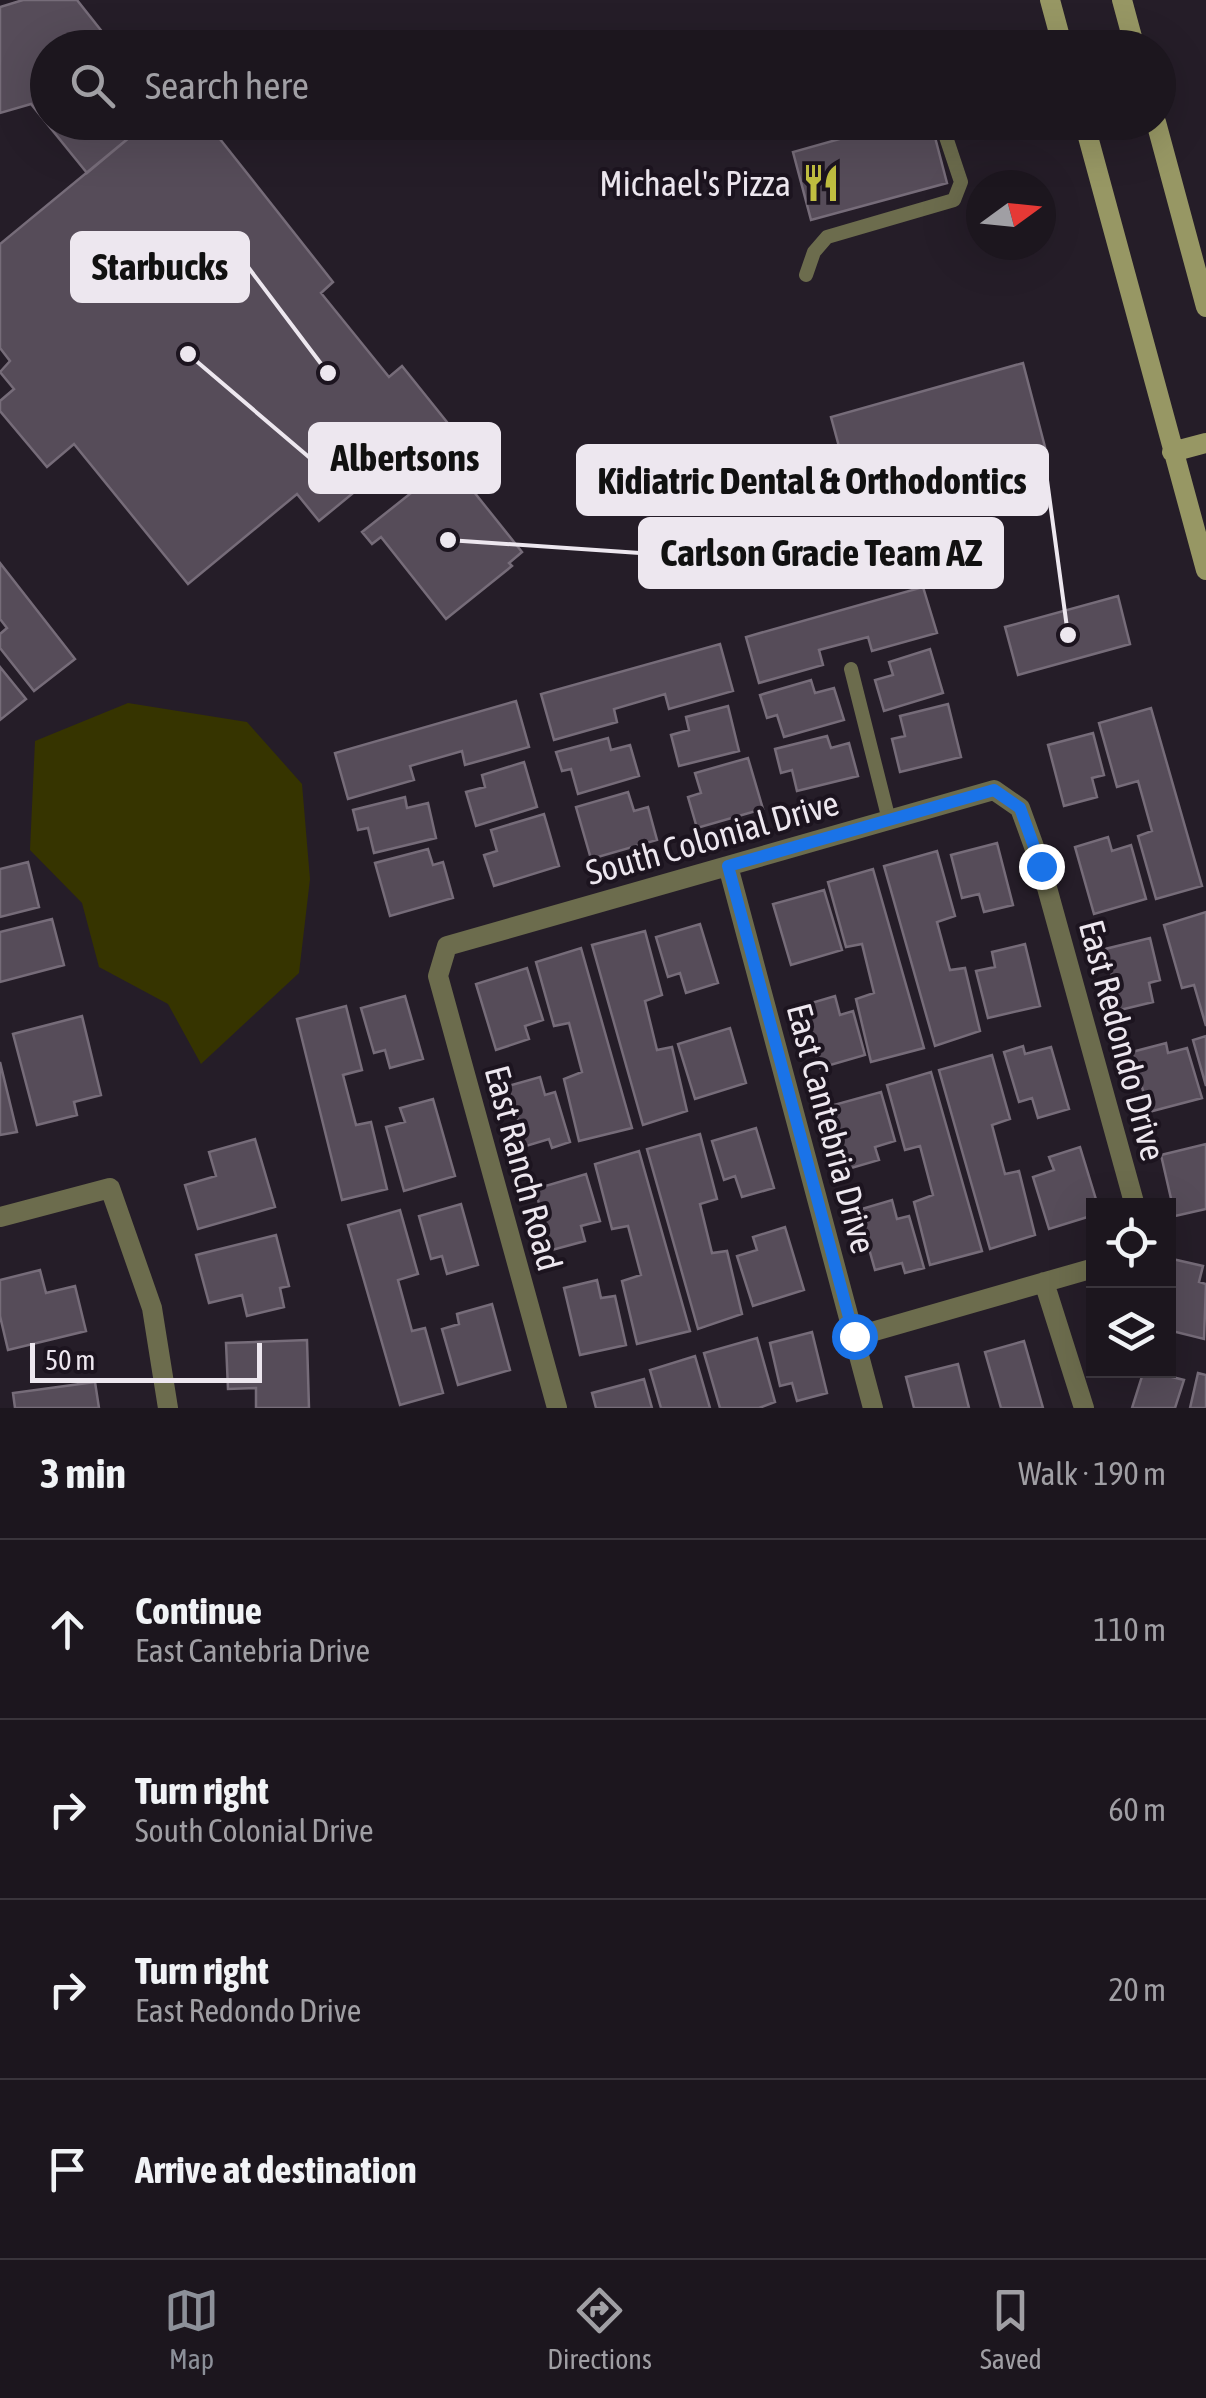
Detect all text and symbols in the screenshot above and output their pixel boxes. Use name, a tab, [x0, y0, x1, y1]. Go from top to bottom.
search box	[30, 30, 1176, 140]
icon: search	[65, 58, 120, 113]
text: Search here	[145, 64, 309, 107]
restaurant icon: Michael's Pizza	[800, 162, 842, 204]
place label: Michael's Pizza	[599, 163, 791, 203]
north arrow	[966, 170, 1056, 260]
callout: Starbucks	[72, 233, 248, 301]
text: Starbucks	[92, 245, 228, 288]
callout: Albertsons	[310, 424, 499, 492]
text: Albertsons	[330, 436, 479, 479]
callout: Kidiatric Dental & Orthodontics	[578, 446, 1047, 514]
text: Kidiatric Dental & Orthodontics	[597, 459, 1027, 502]
callout: Carlson Gracie Team AZ	[640, 519, 1002, 587]
text: Carlson Gracie Team AZ	[660, 531, 983, 574]
street label: South Colonial Drive	[581, 782, 843, 892]
route end	[1019, 844, 1065, 890]
street label: East Redondo Drive	[1072, 915, 1174, 1165]
street label: East Cantebria Drive	[779, 999, 885, 1257]
street label: East Ranch Road	[477, 1061, 571, 1275]
map controls	[1086, 1198, 1176, 1378]
button: locate	[1086, 1198, 1176, 1288]
button: layers	[1086, 1288, 1176, 1378]
route start	[832, 1314, 878, 1360]
scale bar	[30, 1338, 262, 1382]
text: 50 m	[45, 1344, 95, 1376]
text: 3 min	[40, 1449, 126, 1497]
text: Walk · 190 m	[1018, 1455, 1166, 1492]
text: Continue	[135, 1589, 262, 1632]
icon: ahead	[40, 1602, 95, 1657]
text: 110 m	[1093, 1611, 1166, 1648]
text: East Cantebria Drive	[135, 1632, 370, 1669]
text: Turn right	[135, 1769, 269, 1812]
icon: right	[40, 1782, 95, 1837]
text: 60 m	[1108, 1791, 1166, 1828]
text: South Colonial Drive	[135, 1812, 373, 1849]
text: Turn right	[135, 1949, 269, 1992]
icon: right	[40, 1962, 95, 2017]
text: 20 m	[1108, 1971, 1166, 2008]
text: East Redondo Drive	[135, 1992, 361, 2029]
icon: arrive	[40, 2142, 95, 2197]
text: Arrive at destination	[135, 2148, 417, 2191]
tab: Map	[164, 2283, 219, 2375]
tab: Directions	[547, 2283, 652, 2375]
tab: Saved	[980, 2283, 1042, 2375]

